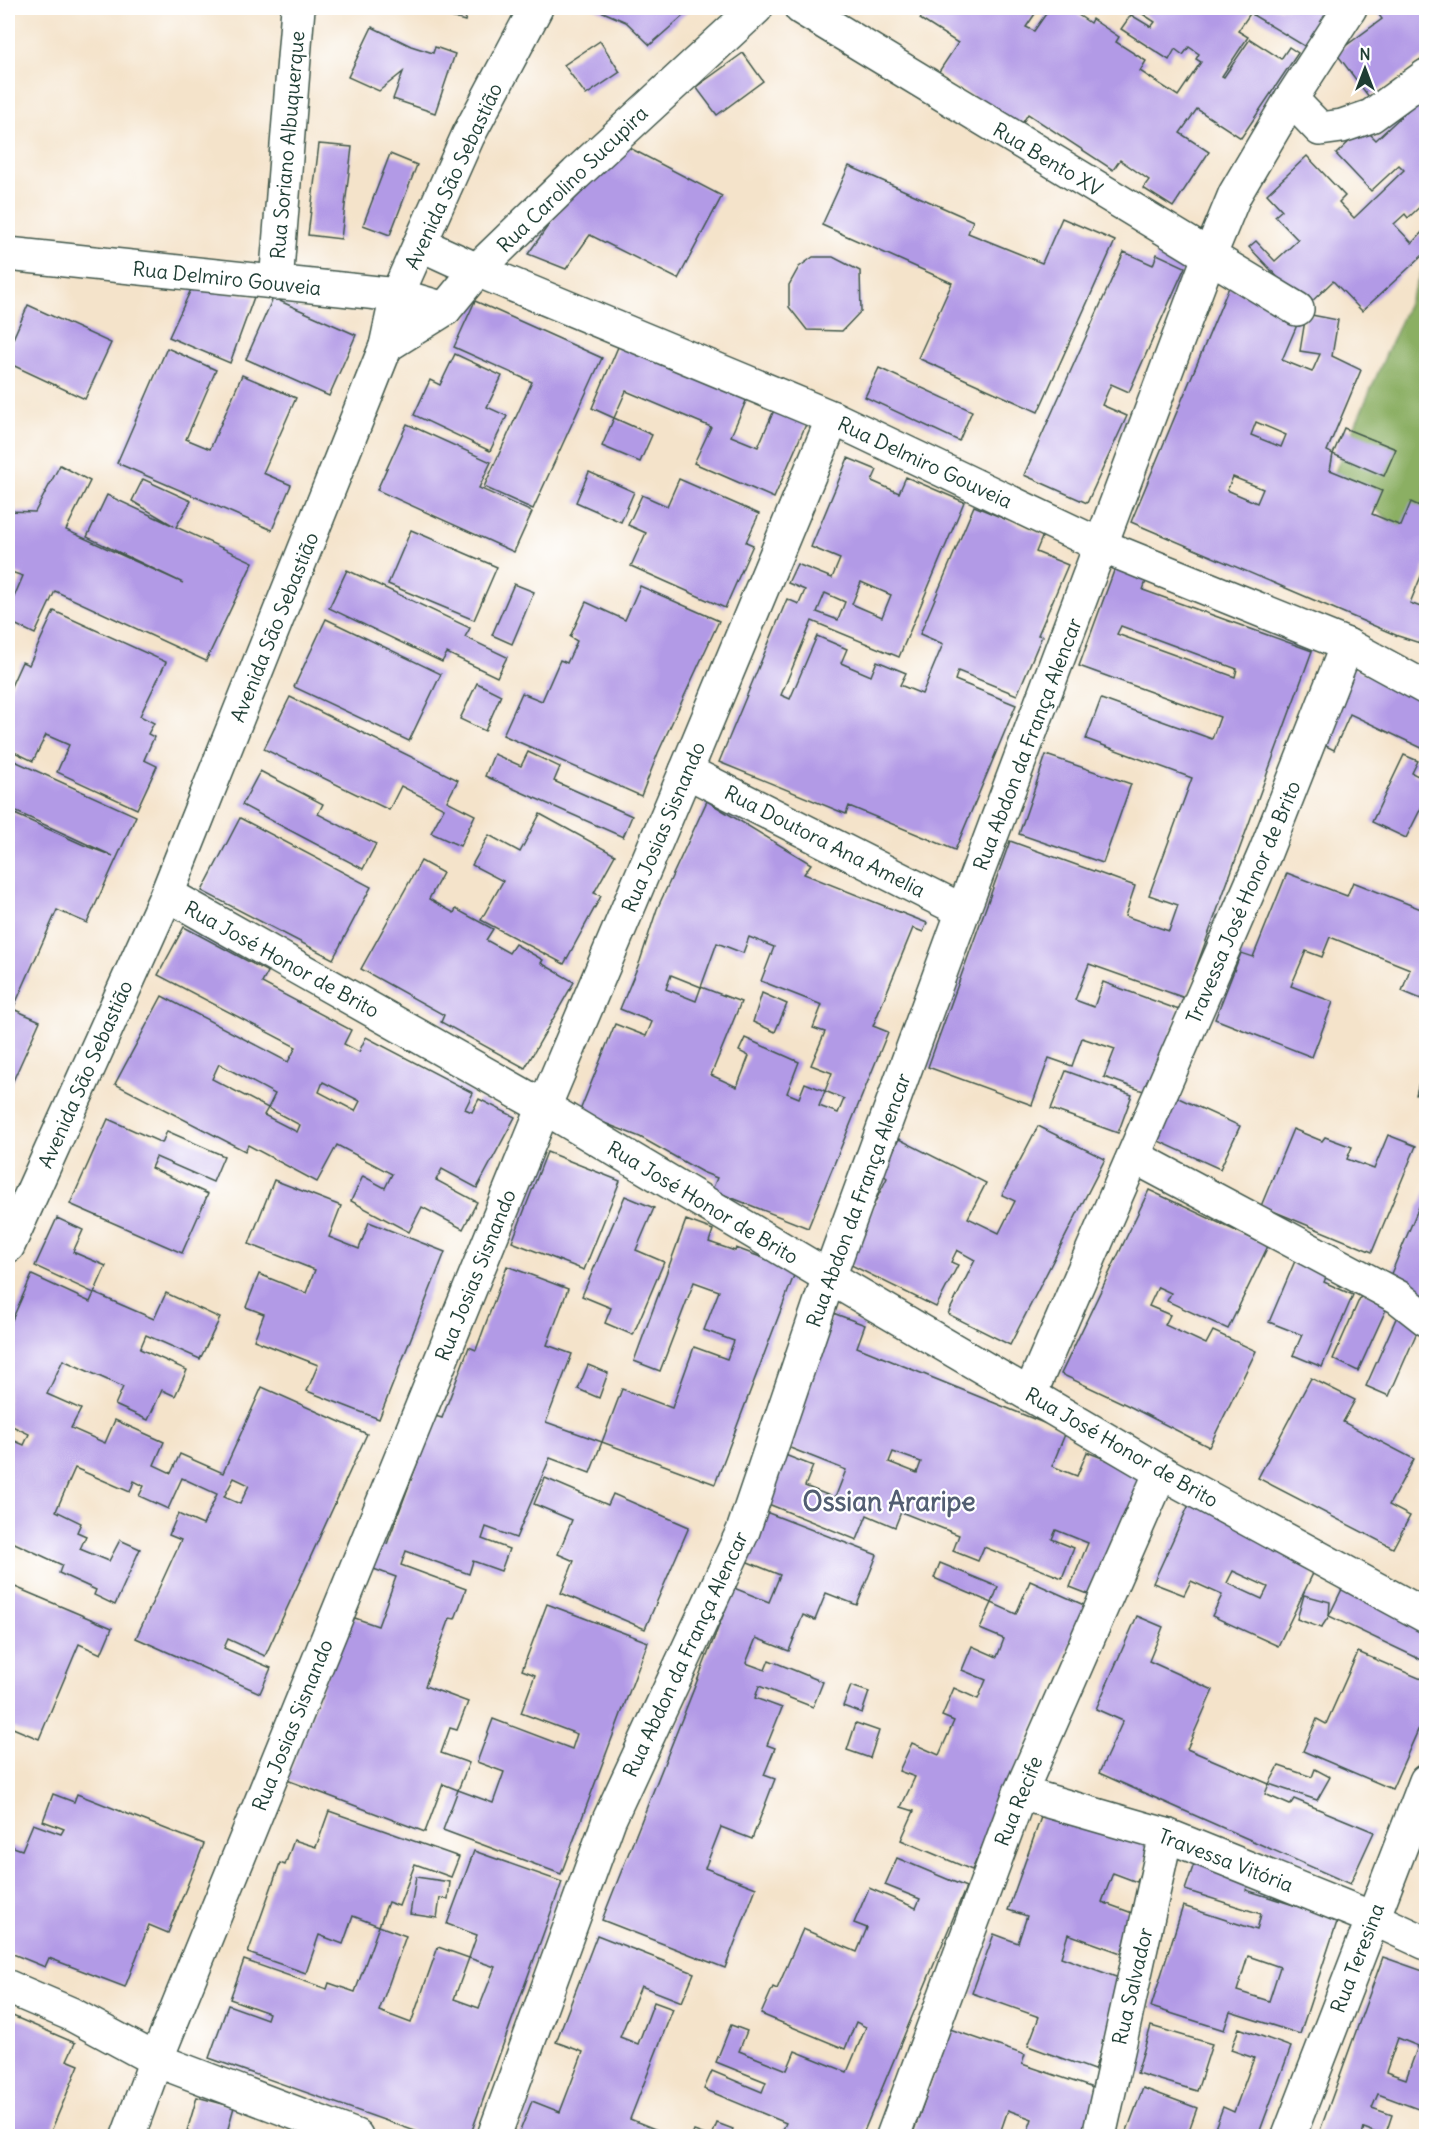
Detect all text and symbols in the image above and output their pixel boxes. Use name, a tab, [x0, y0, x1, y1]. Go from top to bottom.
street label: Rua Soriano Albuquerque	[265, 30, 309, 260]
north arrow	[1335, 39, 1395, 99]
text: N	[1359, 44, 1371, 64]
street label: Avenida São Sebastião	[399, 79, 507, 273]
street label: Rua Carolino Sucupira	[491, 100, 653, 258]
street label: Rua Bento XV	[989, 117, 1107, 201]
street label: Rua Delmiro Gouveia	[131, 256, 323, 300]
street label: Rua Delmiro Gouveia	[834, 411, 1016, 513]
street label: Avenida São Sebastião	[224, 528, 324, 726]
street label: Rua Abdon da França Alencar	[967, 614, 1087, 874]
street label: Rua Josias Sisnando	[616, 738, 710, 916]
street label: Travessa José Honor de Brito	[1180, 777, 1306, 1027]
street label: Rua Doutora Ana Amelia	[721, 780, 929, 902]
street label: Rua José Honor de Brito	[180, 895, 384, 1023]
street label: Avenida São Sebastião	[32, 976, 138, 1172]
street label: Rua Abdon da França Alencar	[800, 1070, 916, 1330]
street label: Rua José Honor de Brito	[603, 1135, 803, 1269]
street label: Rua Josias Sisnando	[429, 1186, 521, 1364]
street label: Rua José Honor de Brito	[1021, 1382, 1223, 1512]
district label: Ossian Araripe	[803, 1485, 975, 1518]
street label: Rua Abdon da França Alencar	[617, 1527, 753, 1781]
street label: Rua Josias Sisnando	[246, 1636, 338, 1814]
street label: Rua Recife	[989, 1752, 1047, 1850]
street label: Travessa Vitória	[1155, 1823, 1297, 1897]
street label: Rua Teresina	[1325, 1900, 1389, 2016]
street label: Rua Salvador	[1106, 1925, 1158, 2047]

